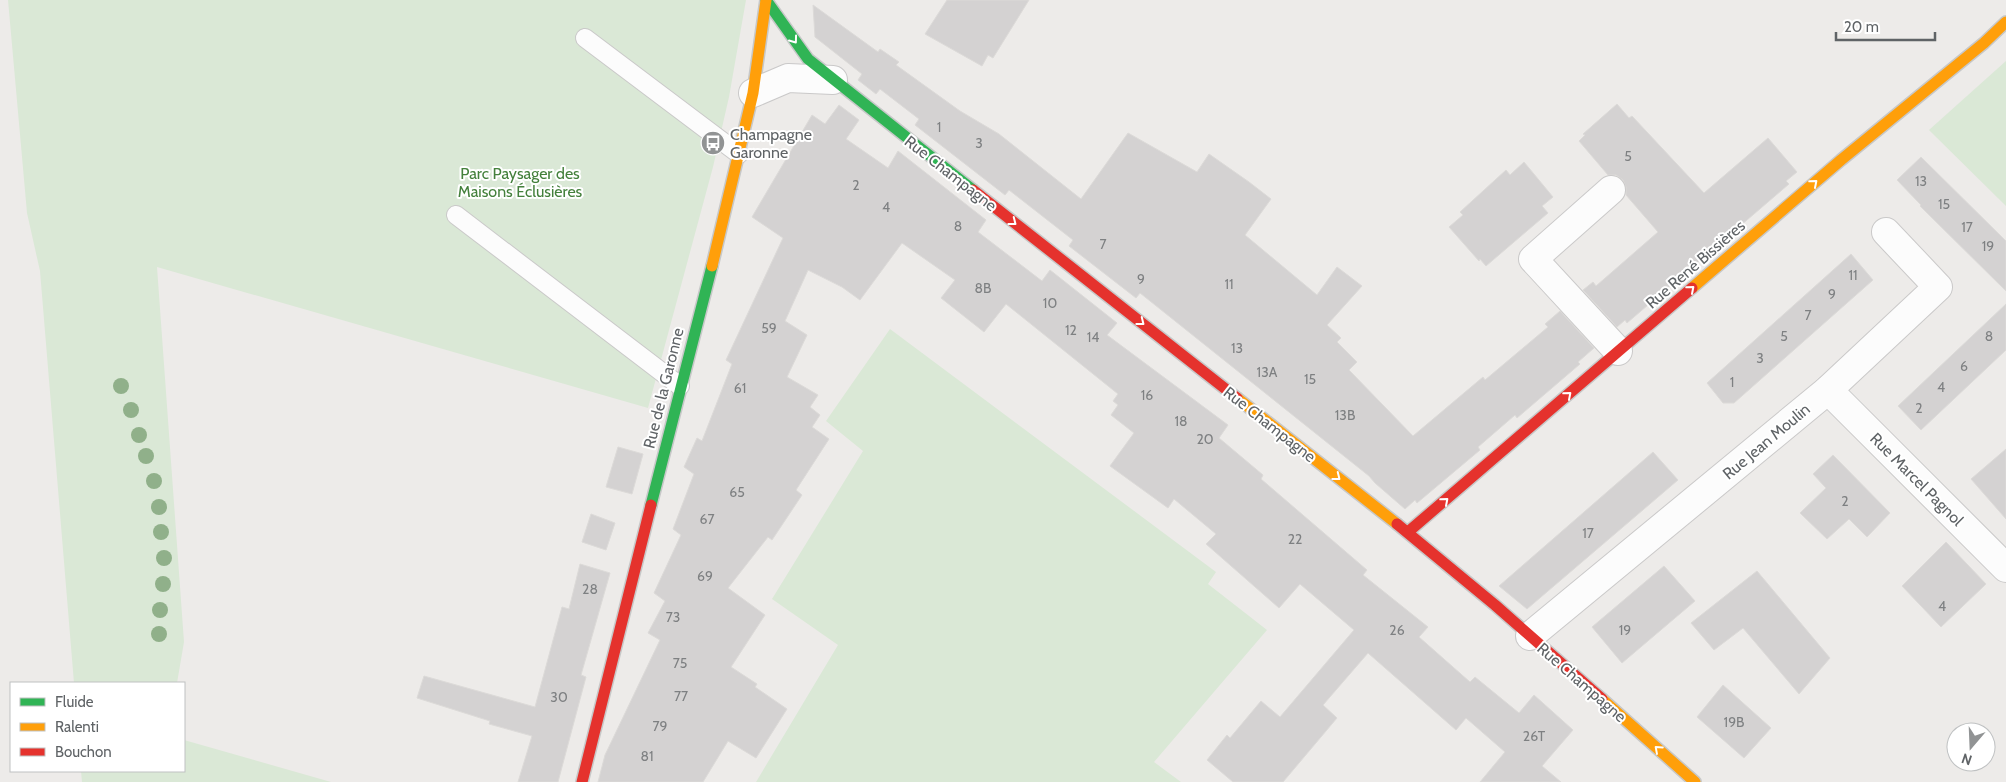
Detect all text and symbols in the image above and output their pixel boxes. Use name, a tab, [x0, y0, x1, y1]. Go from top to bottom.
scale bar	[1836, 10, 1935, 42]
text: 20 m	[1844, 18, 1879, 36]
one-way arrow	[789, 34, 797, 43]
house number: 1	[937, 118, 941, 136]
place label: Champagne Garonne	[730, 125, 812, 162]
bus stop icon: Champagne Garonne	[700, 130, 726, 156]
street label: Rue Champagne	[901, 132, 1001, 215]
house number: 3	[975, 134, 983, 152]
house number: 5	[1624, 147, 1632, 165]
park label: Parc Paysager des Maisons Éclusières	[458, 164, 583, 201]
house number: 13	[1915, 172, 1927, 190]
house number: 2	[852, 176, 860, 194]
one-way arrow	[1809, 180, 1818, 189]
house number: 15	[1938, 195, 1950, 213]
house number: 4	[882, 198, 890, 216]
one-way arrow	[1007, 216, 1016, 224]
street label: Rue René Bissières	[1642, 216, 1749, 313]
house number: 8	[954, 217, 962, 235]
house number: 17	[1961, 218, 1973, 236]
house number: 7	[1099, 235, 1107, 253]
house number: 19	[1982, 237, 1994, 255]
house number: 11	[1848, 266, 1858, 284]
house number: 9	[1137, 270, 1145, 288]
house number: 11	[1224, 275, 1234, 293]
house number: 8B	[975, 279, 991, 297]
house number: 9	[1828, 285, 1836, 303]
one-way arrow	[1685, 286, 1694, 295]
house number: 10	[1043, 294, 1057, 312]
house number: 7	[1804, 306, 1812, 324]
one-way arrow	[1135, 317, 1144, 326]
house number: 59	[761, 319, 777, 337]
house number: 12	[1065, 321, 1077, 339]
street label: Rue de la Garonne	[639, 326, 688, 450]
house number: 5	[1780, 327, 1788, 345]
house number: 8	[1985, 327, 1993, 345]
house number: 14	[1087, 328, 1099, 346]
house number: 13	[1231, 339, 1243, 357]
house number: 3	[1756, 349, 1764, 367]
house number: 6	[1960, 357, 1968, 375]
house number: 13A	[1257, 363, 1278, 381]
house number: 15	[1304, 370, 1316, 388]
house number: 1	[1730, 373, 1734, 391]
house number: 4	[1937, 378, 1945, 396]
house number: 61	[734, 379, 746, 397]
street label: Rue Champagne	[1220, 383, 1320, 466]
house number: 16	[1141, 386, 1153, 404]
one-way arrow	[1562, 392, 1571, 401]
street label: Rue Jean Moulin	[1719, 399, 1814, 483]
house number: 2	[1915, 399, 1923, 417]
house number: 13B	[1335, 406, 1355, 424]
house number: 18	[1174, 412, 1188, 430]
street label: Rue Marcel Pagnol	[1866, 429, 1967, 530]
house number: 20	[1196, 430, 1214, 448]
one-way arrow	[1331, 471, 1340, 479]
house number: 65	[729, 483, 745, 501]
house number: 2	[1841, 492, 1849, 510]
one-way arrow	[1439, 498, 1448, 507]
house number: 67	[700, 510, 714, 528]
house number: 17	[1582, 524, 1594, 542]
house number: 22	[1288, 530, 1302, 548]
house number: 69	[697, 567, 713, 585]
house number: 28	[582, 580, 598, 598]
house number: 4	[1938, 597, 1946, 615]
house number: 73	[666, 608, 680, 626]
house number: 26	[1389, 621, 1405, 639]
house number: 19	[1619, 621, 1631, 639]
street label: Rue Champagne	[1533, 639, 1630, 726]
house number: 75	[673, 654, 687, 672]
legend	[10, 682, 185, 772]
house number: 77	[674, 687, 688, 705]
house number: 30	[550, 688, 568, 706]
text: Fluide	[55, 693, 94, 711]
house number: 19B	[1724, 713, 1744, 731]
house number: 79	[653, 717, 668, 735]
text: Ralenti	[55, 718, 99, 736]
north arrow	[1946, 722, 1996, 772]
house number: 26T	[1523, 727, 1546, 745]
text: Bouchon	[55, 743, 112, 761]
one-way arrow	[1655, 746, 1664, 755]
house number: 81	[640, 747, 654, 765]
text: N	[1959, 749, 1974, 769]

